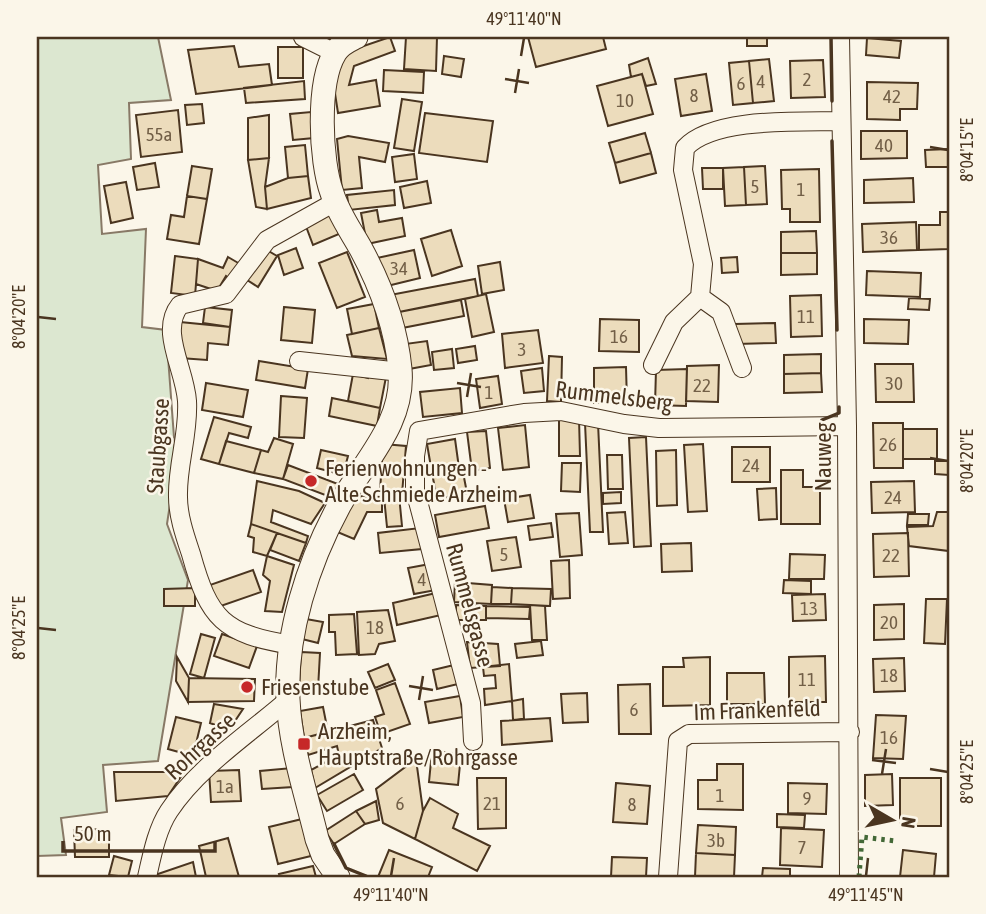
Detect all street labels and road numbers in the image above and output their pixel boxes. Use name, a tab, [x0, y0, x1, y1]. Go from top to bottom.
street label: Rummelsberg	[554, 376, 674, 416]
street label: Staubgasse	[142, 397, 174, 495]
street label: Nauweg	[810, 422, 836, 492]
street label: Rummelsgasse	[441, 540, 499, 670]
street label: Im Frankenfeld	[693, 695, 821, 725]
street label: Rohrgasse	[160, 707, 240, 785]

